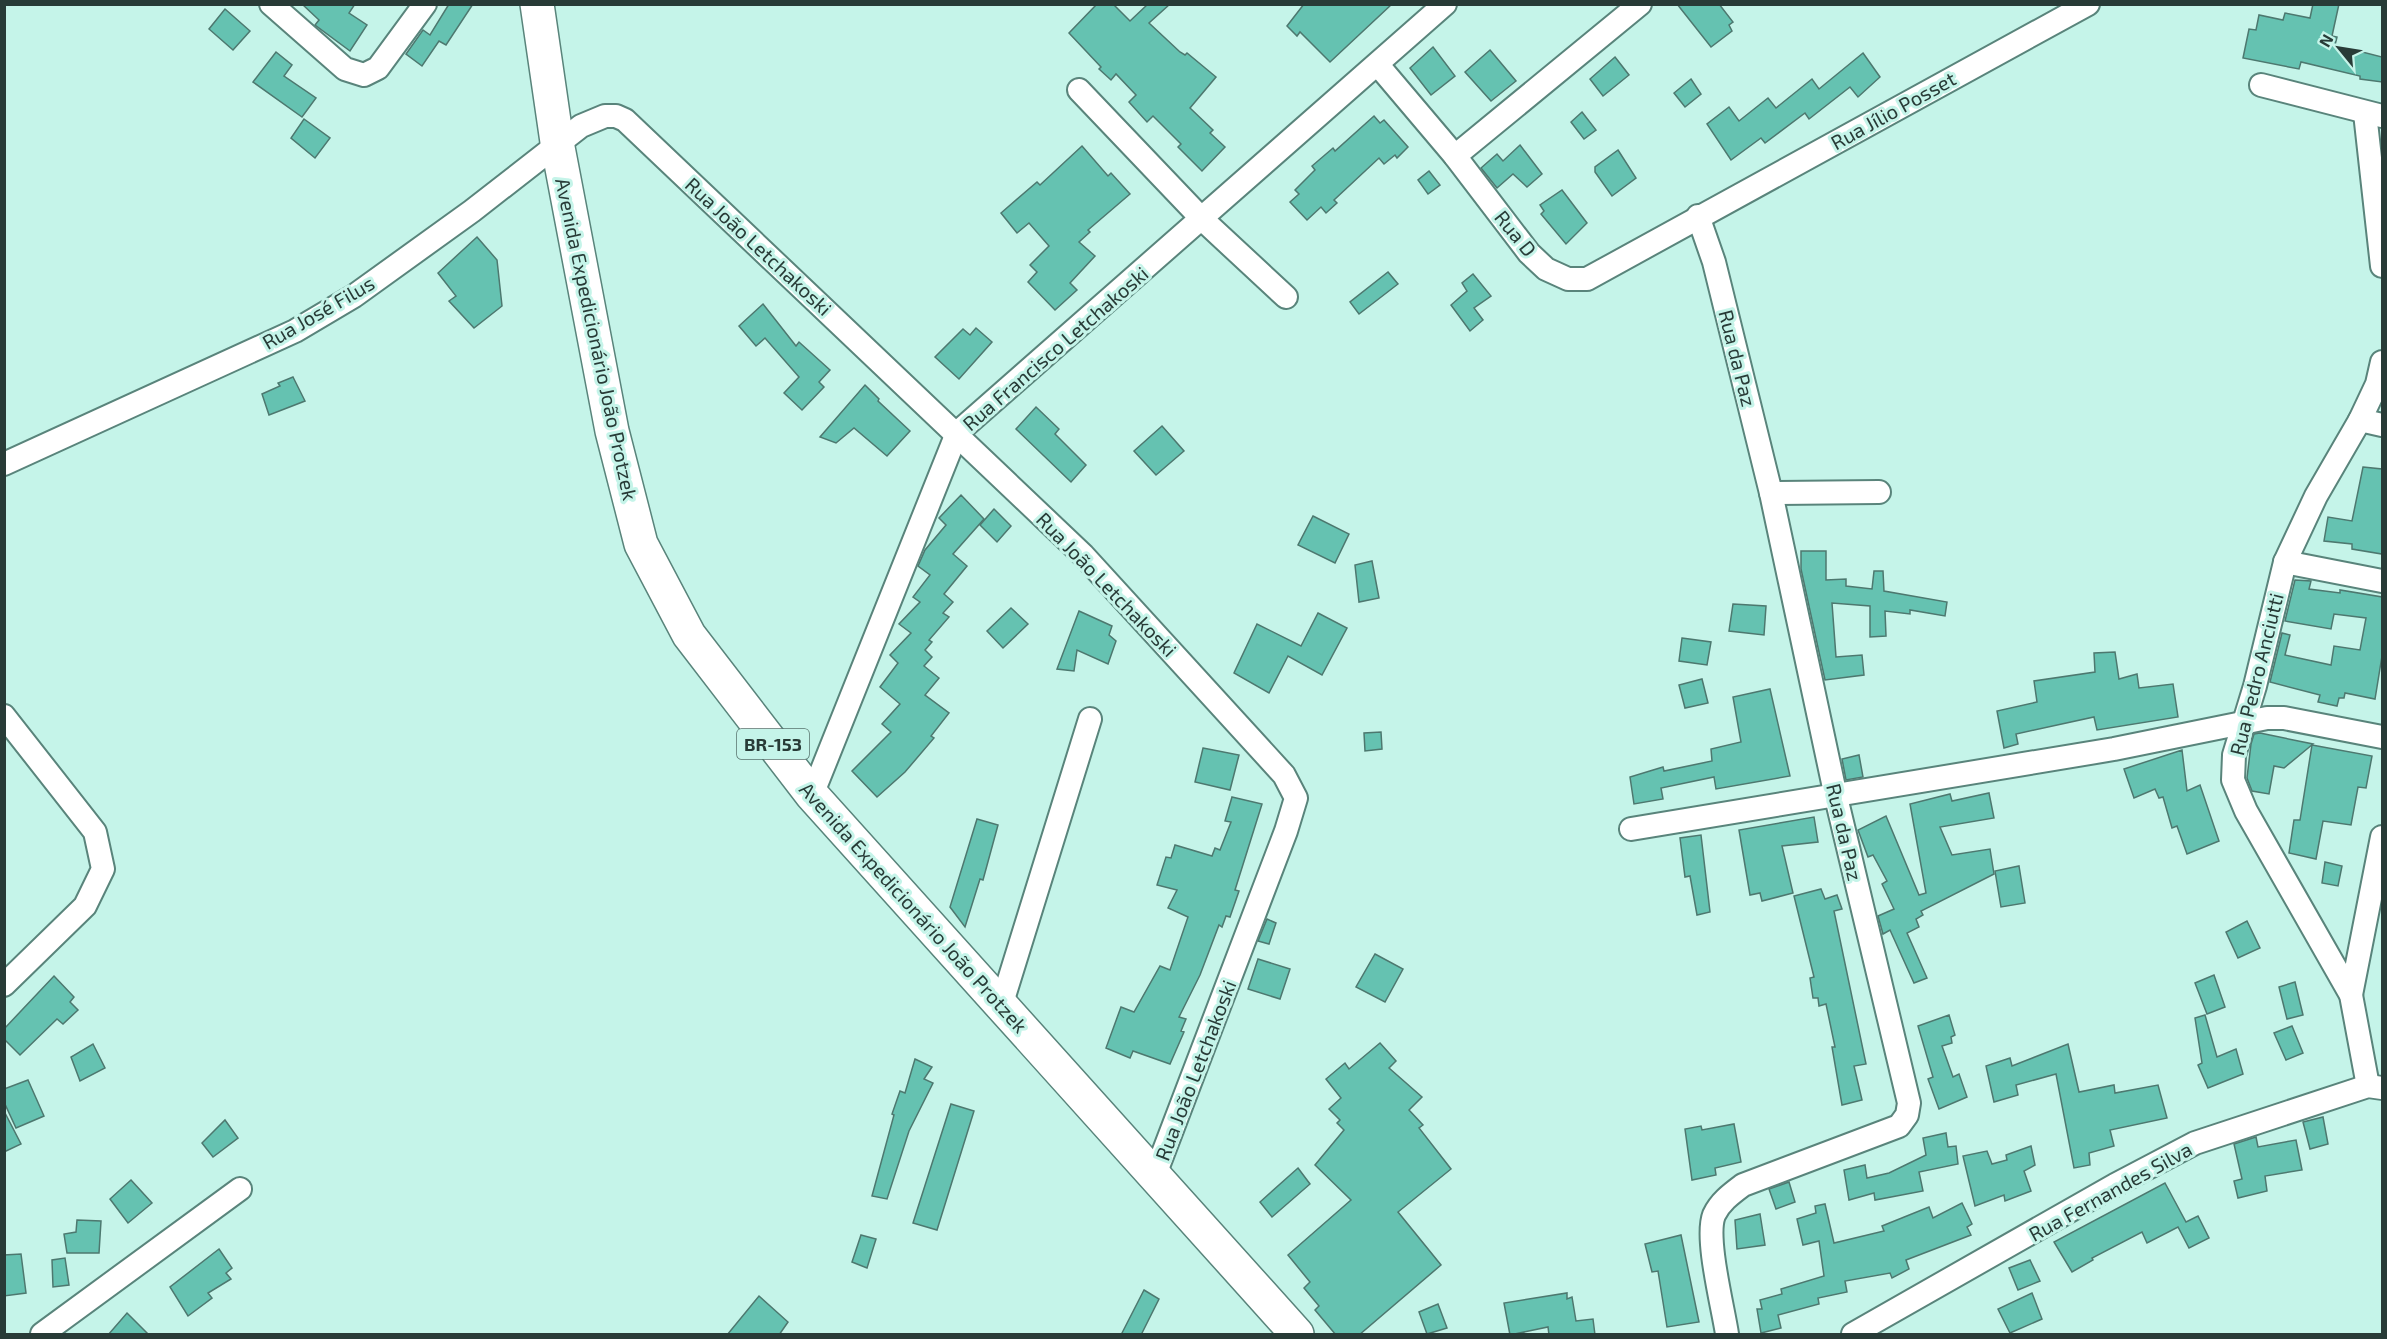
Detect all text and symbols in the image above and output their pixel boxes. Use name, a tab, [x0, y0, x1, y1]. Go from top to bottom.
north arrow	[2309, 18, 2369, 78]
text: N	[2314, 30, 2337, 50]
street label: Rua Jílio Posset	[1826, 66, 1960, 154]
street label: Rua João Letchakoski	[681, 172, 837, 320]
street label: Avenida Expedicionário João Protzek	[551, 176, 643, 502]
street label: Rua D	[1490, 205, 1542, 261]
street label: Rua Francisco Letchakoski	[957, 261, 1153, 435]
street label: Rua José Filus	[258, 270, 378, 354]
street label: Rua da Paz	[1714, 307, 1762, 409]
street label: Rua João Letchakoski	[1032, 507, 1182, 661]
street label: Rua Pedro Anciutti	[2224, 590, 2288, 758]
road number: BR-153	[737, 729, 809, 759]
street label: Avenida Expedicionário João Protzek	[795, 777, 1033, 1037]
street label: Rua da Paz	[1822, 781, 1868, 883]
street label: Rua João Letchakoski	[1150, 976, 1240, 1164]
street label: Rua Fernandes Silva	[2024, 1136, 2196, 1246]

